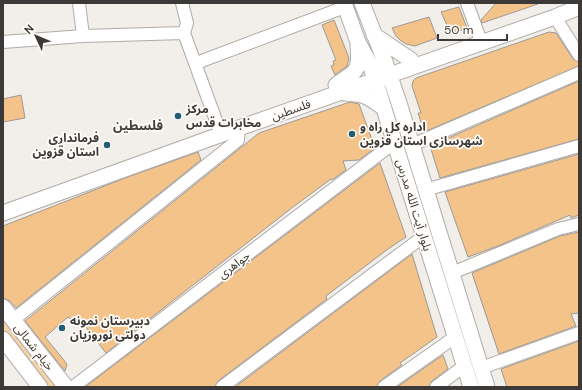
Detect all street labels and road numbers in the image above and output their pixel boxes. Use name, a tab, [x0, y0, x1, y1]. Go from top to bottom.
street label: فلسطین	[269, 96, 313, 124]
street label: بلوار آیت الله مدرس	[392, 157, 436, 253]
street label: جواهری	[215, 248, 253, 282]
street label: خیام شمالی	[10, 320, 57, 375]

